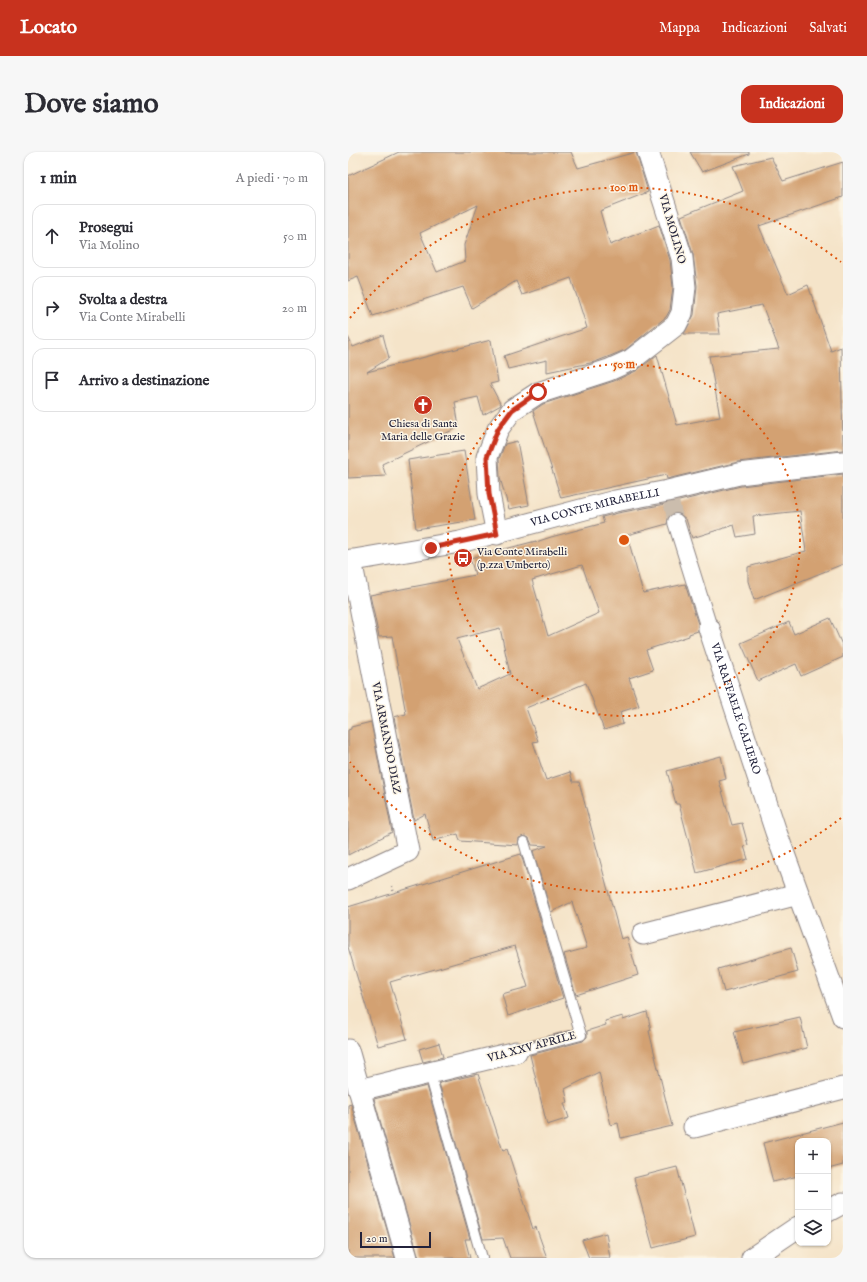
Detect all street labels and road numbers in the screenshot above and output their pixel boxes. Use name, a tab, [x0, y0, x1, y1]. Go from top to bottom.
street label: VIA MOLINO	[655, 191, 689, 266]
street label: VIA CONTE MIRABELLI	[528, 486, 661, 530]
street label: VIA RAFFAELE GALIERO	[707, 640, 764, 776]
street label: VIA ARMANDO DIAZ	[368, 680, 404, 795]
street label: VIA XXV APRILE	[485, 1028, 578, 1066]

